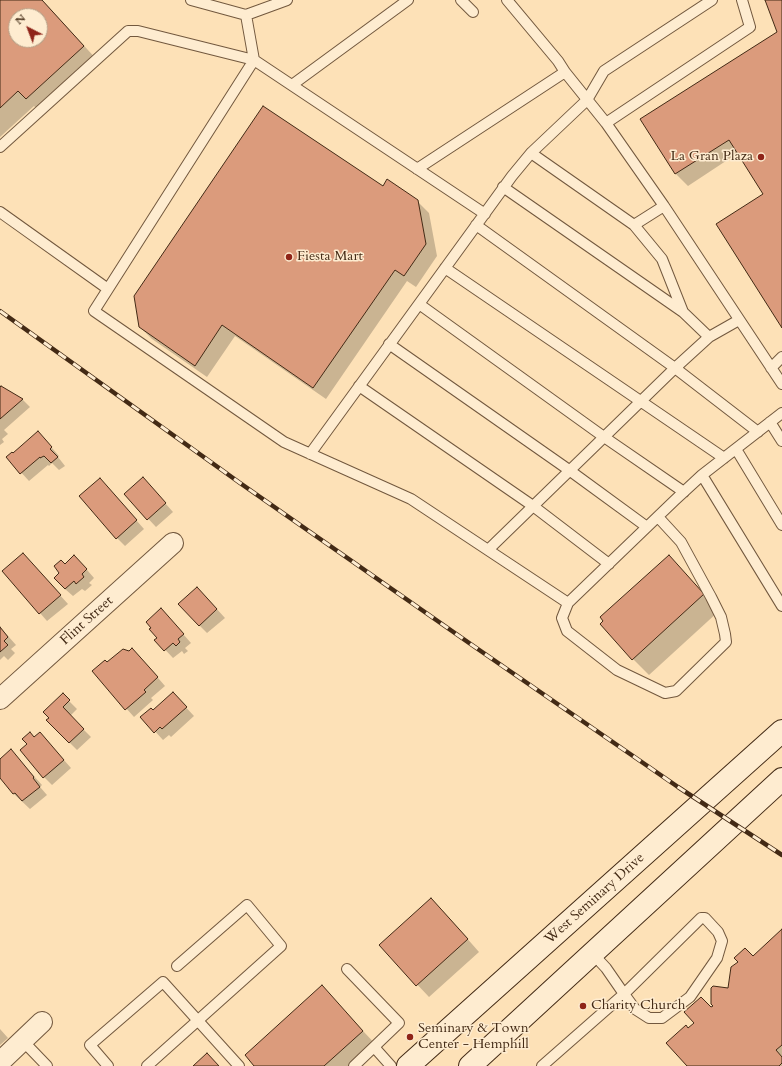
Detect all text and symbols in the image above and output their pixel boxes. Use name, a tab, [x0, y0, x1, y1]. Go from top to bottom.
north arrow	[8, 8, 48, 48]
text: N	[12, 11, 29, 28]
place label: La Gran Plaza	[671, 149, 753, 165]
marker: La Gran Plaza	[756, 152, 766, 162]
place label: Fiesta Mart	[297, 249, 363, 265]
marker: Fiesta Mart	[284, 252, 294, 262]
street label: Flint Street	[57, 593, 117, 649]
street label: West Seminary Drive	[542, 850, 648, 948]
place label: Charity Church	[591, 998, 685, 1014]
marker: Charity Church	[578, 1001, 588, 1011]
place label: Seminary & Town Center - Hemphill	[418, 1021, 529, 1054]
marker: Seminary & Town Center - Hemphill	[405, 1032, 415, 1042]

